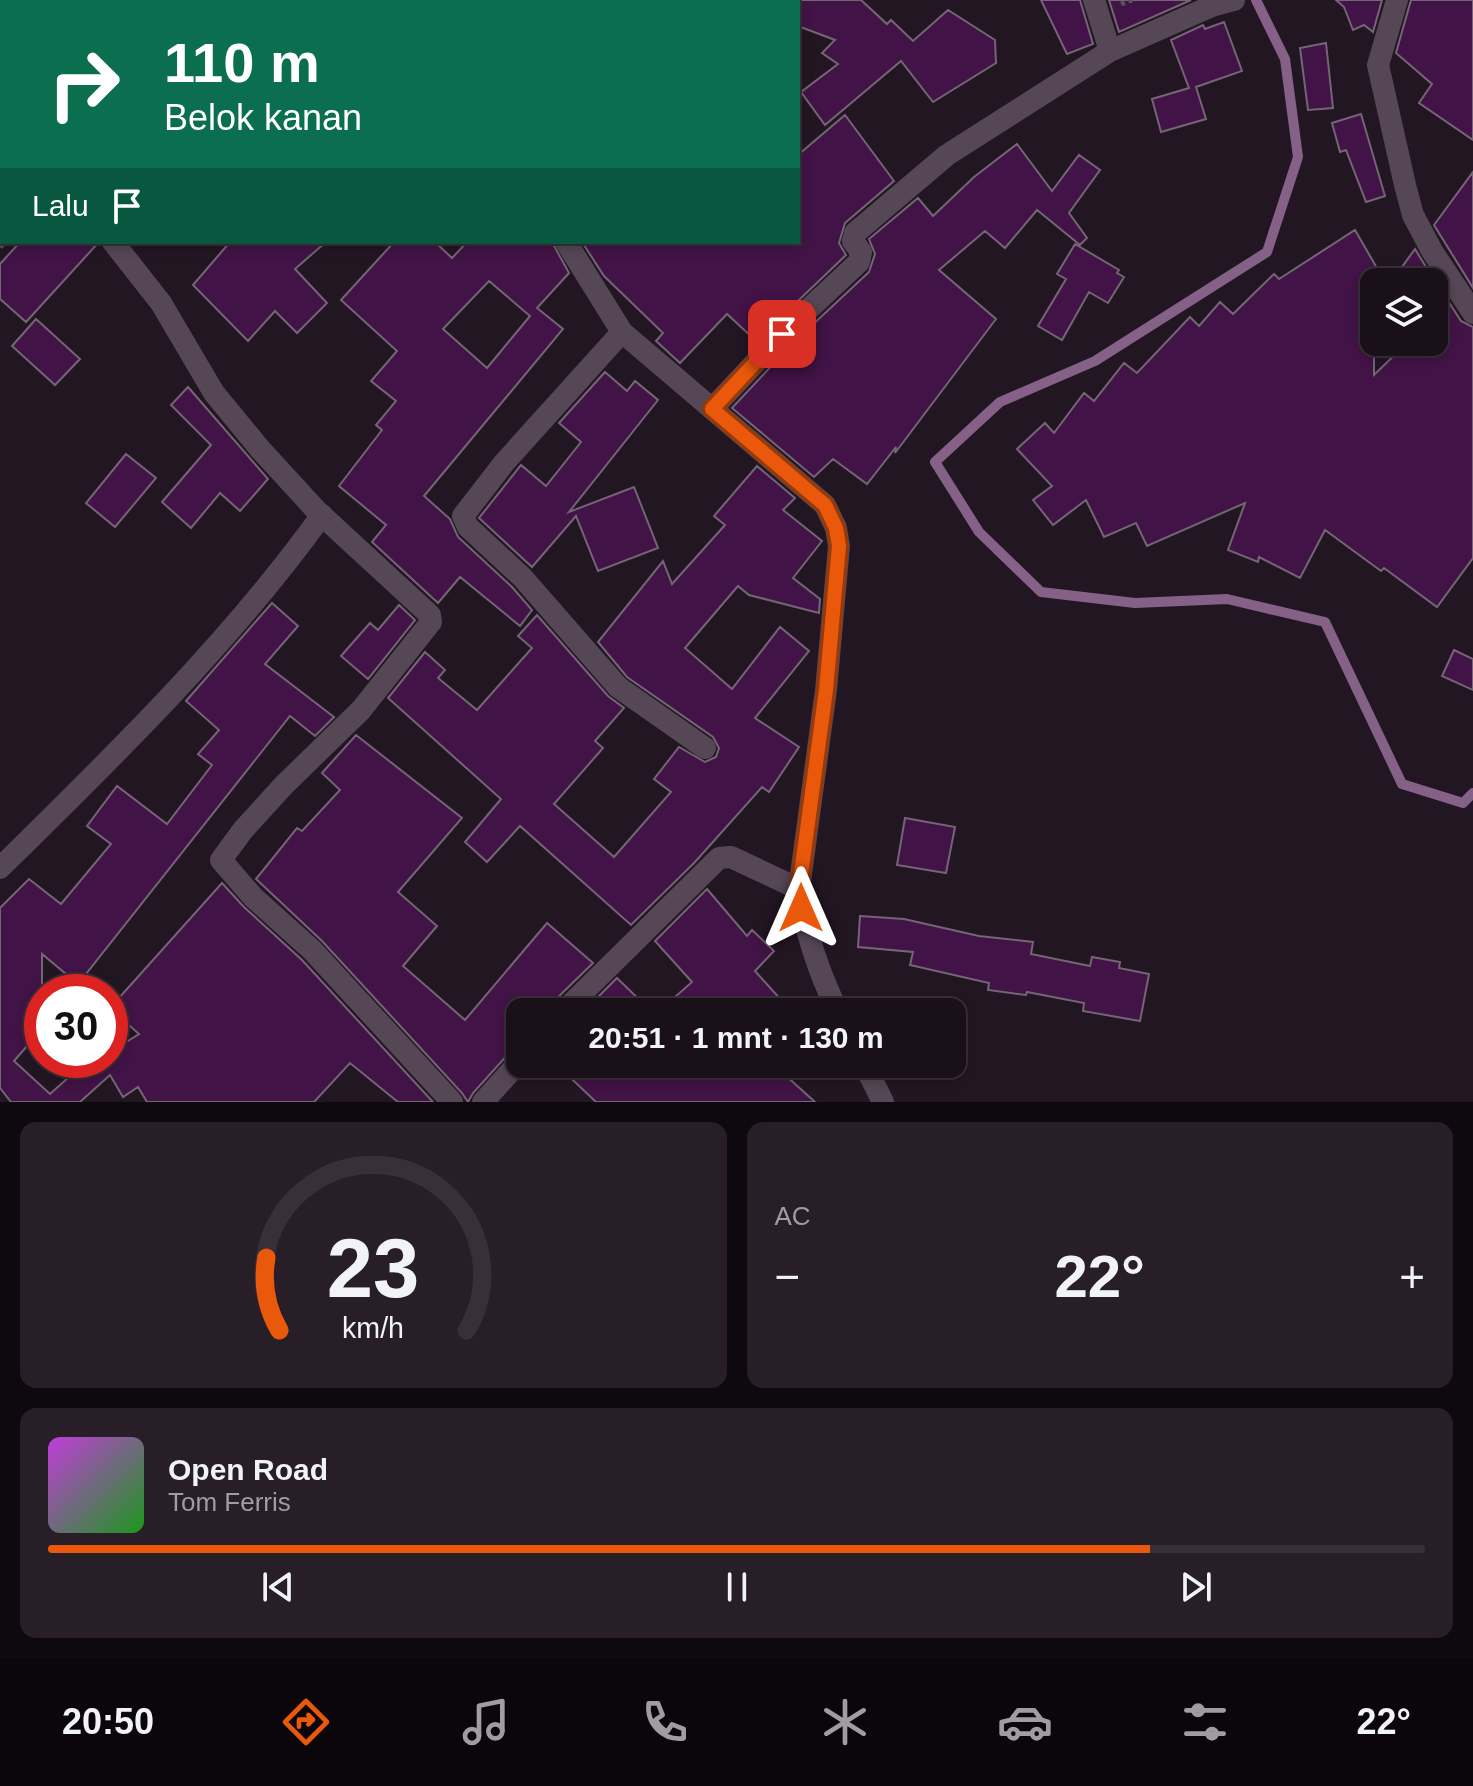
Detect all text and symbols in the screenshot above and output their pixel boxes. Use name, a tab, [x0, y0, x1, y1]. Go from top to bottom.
text: 110 m	[164, 31, 320, 94]
icon: right	[32, 32, 136, 136]
text: Belok kanan	[164, 97, 362, 138]
icon: arrive	[105, 184, 149, 228]
text: Lalu	[32, 189, 89, 222]
map controls	[1360, 268, 1448, 356]
button: layers	[1360, 268, 1448, 356]
pin	[748, 300, 816, 368]
icon: arrive	[760, 312, 804, 356]
position arrow	[759, 866, 843, 950]
speed limit sign: 30	[24, 974, 128, 1078]
text: 20:51 · 1 mnt · 130 m	[588, 1021, 884, 1054]
text: AC	[775, 1201, 811, 1231]
text: 23	[327, 1222, 420, 1315]
text: 22°	[1054, 1243, 1145, 1310]
text: −	[775, 1252, 800, 1301]
text: +	[1399, 1252, 1425, 1301]
text: km/h	[342, 1312, 404, 1344]
text: Open Road	[168, 1453, 328, 1486]
text: Tom Ferris	[168, 1487, 291, 1517]
icon: previous	[256, 1565, 300, 1609]
icon: pause	[715, 1565, 759, 1609]
icon: next	[1174, 1565, 1218, 1609]
icon: directions	[278, 1694, 334, 1750]
icon: music	[458, 1694, 514, 1750]
icon: phone	[637, 1694, 693, 1750]
icon: climate	[817, 1694, 873, 1750]
icon: car	[997, 1694, 1053, 1750]
icon: filters	[1177, 1694, 1233, 1750]
text: 20:50	[62, 1701, 154, 1742]
text: 22°	[1357, 1701, 1411, 1742]

